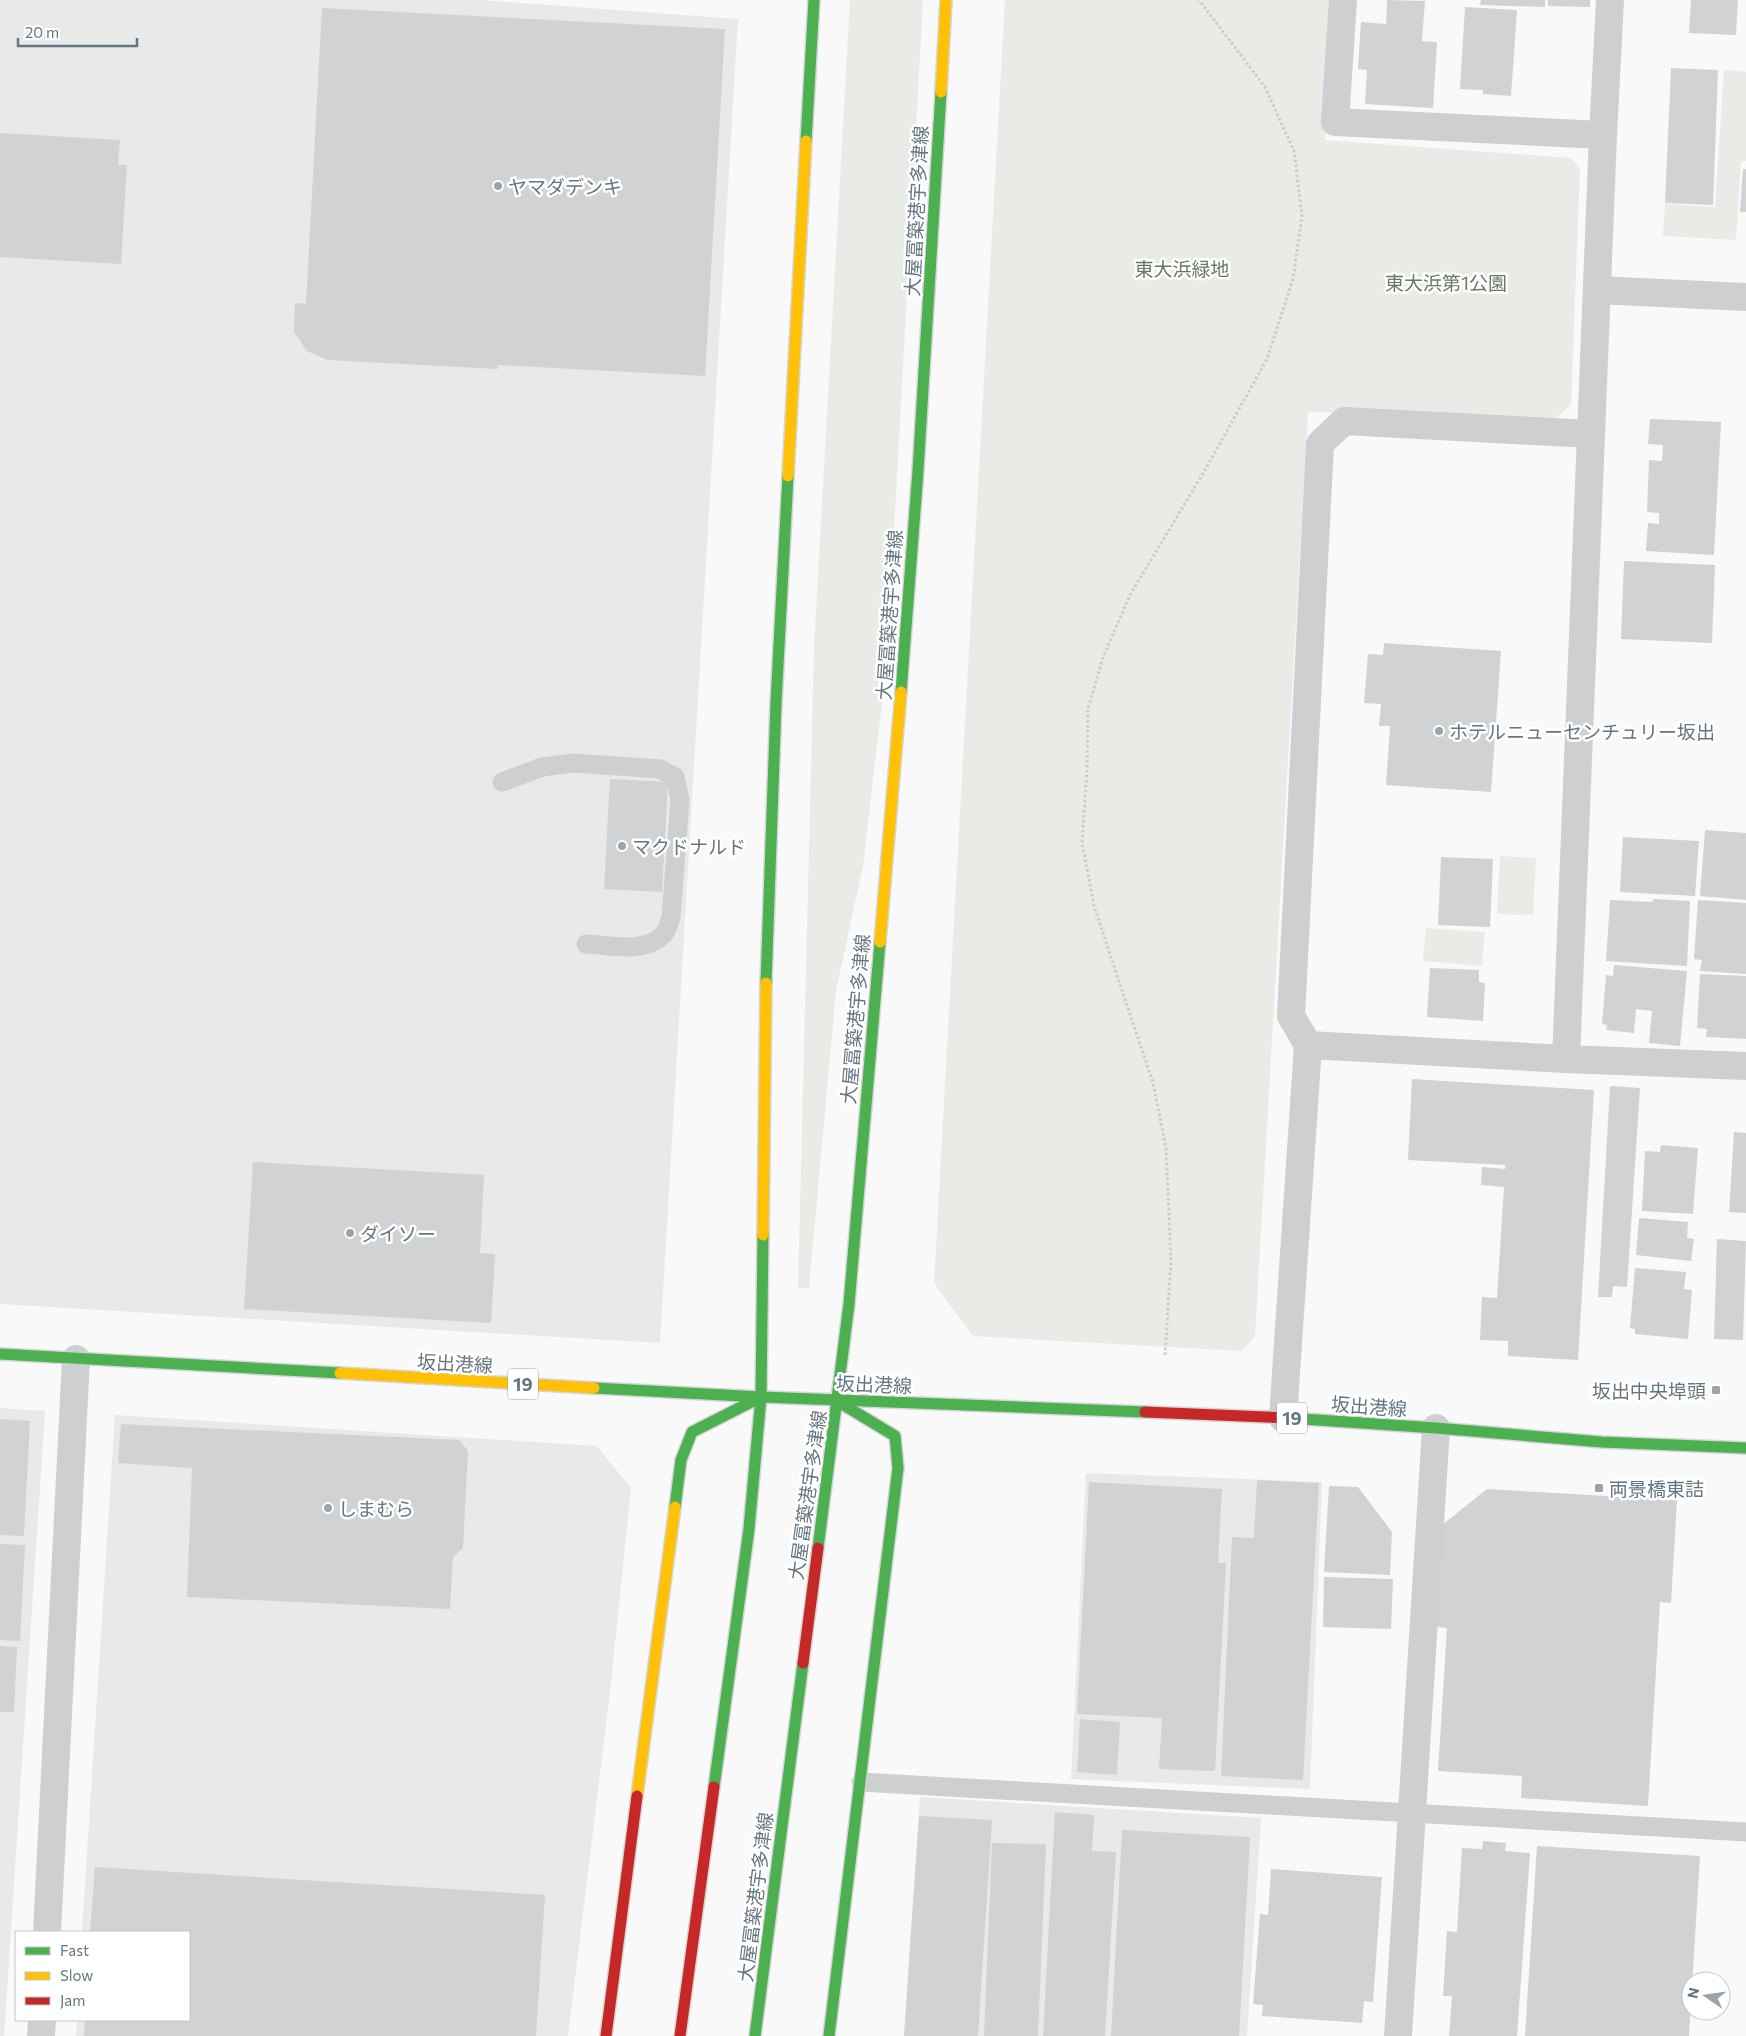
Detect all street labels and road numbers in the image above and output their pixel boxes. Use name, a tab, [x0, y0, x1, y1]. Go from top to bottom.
street label: 大屋冨築港宇多津線	[900, 125, 932, 297]
street label: 大屋冨築港宇多津線	[872, 529, 906, 701]
street label: 大屋冨築港宇多津線	[836, 933, 874, 1105]
street label: 坂出港線	[416, 1350, 494, 1376]
road number: 19	[508, 1368, 538, 1400]
street label: 坂出港線	[836, 1371, 912, 1397]
street label: 坂出港線	[1330, 1392, 1408, 1420]
road number: 19	[1277, 1402, 1307, 1434]
street label: 大屋冨築港宇多津線	[784, 1409, 830, 1581]
street label: 大屋冨築港宇多津線	[733, 1811, 777, 1983]

